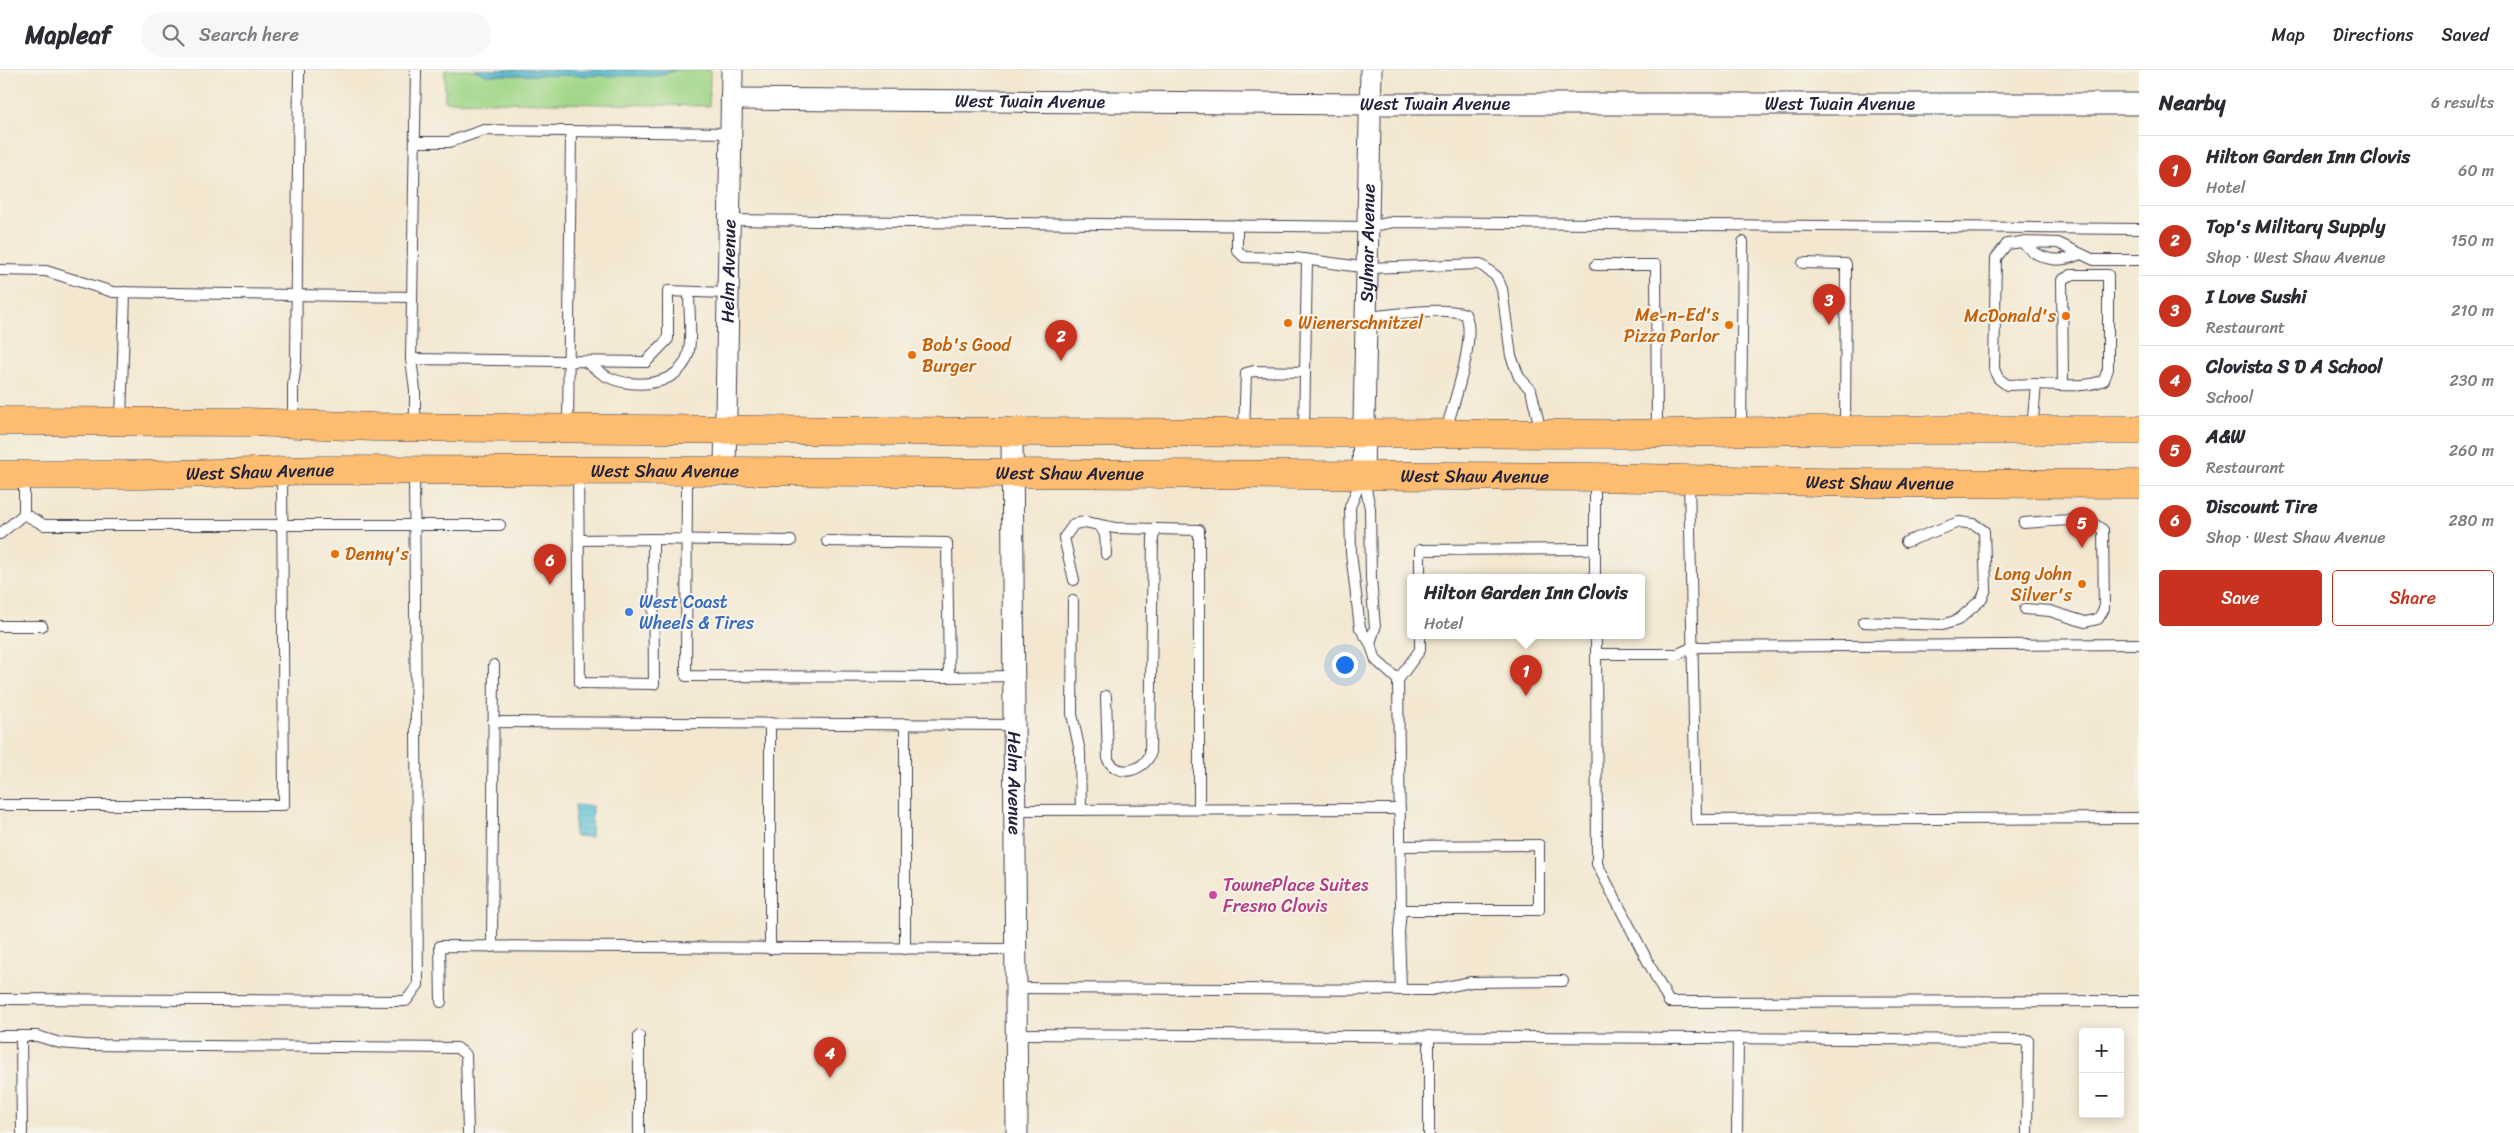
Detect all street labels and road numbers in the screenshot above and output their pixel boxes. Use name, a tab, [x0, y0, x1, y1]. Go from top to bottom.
street label: West Twain Avenue	[955, 85, 1106, 118]
street label: West Twain Avenue	[1360, 88, 1510, 120]
street label: West Twain Avenue	[1765, 88, 1915, 120]
street label: Sylmar Avenue	[1350, 183, 1385, 303]
street label: Helm Avenue	[712, 219, 745, 323]
street label: West Shaw Avenue	[185, 454, 334, 490]
street label: West Shaw Avenue	[591, 455, 739, 487]
street label: West Shaw Avenue	[996, 457, 1144, 490]
street label: West Shaw Avenue	[1401, 460, 1549, 493]
street label: West Shaw Avenue	[1805, 466, 1954, 499]
street label: Helm Avenue	[998, 731, 1031, 835]

